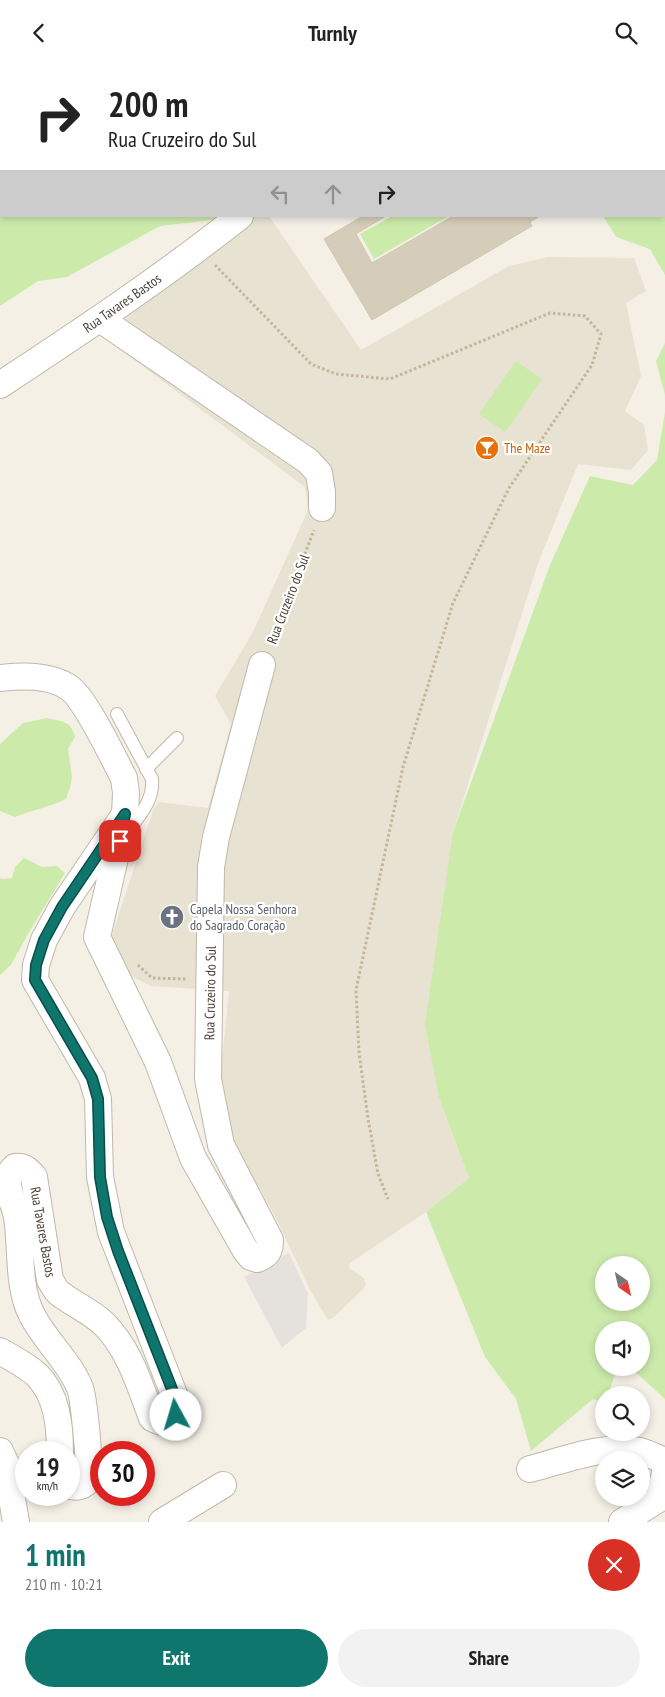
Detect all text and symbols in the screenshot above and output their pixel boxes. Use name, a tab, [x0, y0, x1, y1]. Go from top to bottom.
icon: back	[25, 19, 53, 47]
text: Turnly	[308, 19, 357, 47]
icon: search	[612, 19, 640, 47]
text: 200 m	[108, 81, 189, 127]
icon: right	[25, 85, 90, 150]
text: Rua Cruzeiro do Sul	[108, 125, 256, 153]
icon: left	[266, 180, 294, 208]
icon: ahead	[319, 180, 347, 208]
icon: right	[372, 180, 400, 208]
street label: Rua Tavares Bastos	[79, 269, 165, 337]
bar icon: The Maze	[474, 435, 500, 461]
place label: The Maze	[504, 439, 551, 457]
street label: Rua Cruzeiro do Sul	[263, 551, 314, 646]
pin	[99, 820, 141, 862]
icon: arrive	[106, 827, 134, 855]
place label: Capela Nossa Senhora do Sagrado Coração	[190, 900, 297, 934]
church icon: Capela Nossa Senhora do Sagrado Coração	[159, 904, 185, 930]
street label: Rua Cruzeiro do Sul	[200, 945, 220, 1040]
street label: Rua Tavares Bastos	[26, 1185, 60, 1279]
north arrow	[595, 1256, 650, 1311]
map controls	[595, 1256, 650, 1506]
button: sound	[595, 1321, 650, 1376]
button: search	[595, 1386, 650, 1441]
position arrow	[149, 1388, 201, 1440]
speed limit sign: 30	[90, 1441, 155, 1506]
text: 19	[36, 1451, 59, 1483]
button: layers	[595, 1451, 650, 1506]
text: km/h	[37, 1478, 58, 1493]
text: 1 min	[25, 1535, 86, 1574]
button: close	[588, 1539, 640, 1591]
text: 210 m · 10:21	[25, 1574, 103, 1594]
button: Exit	[25, 1629, 328, 1687]
button: Share	[338, 1629, 640, 1687]

